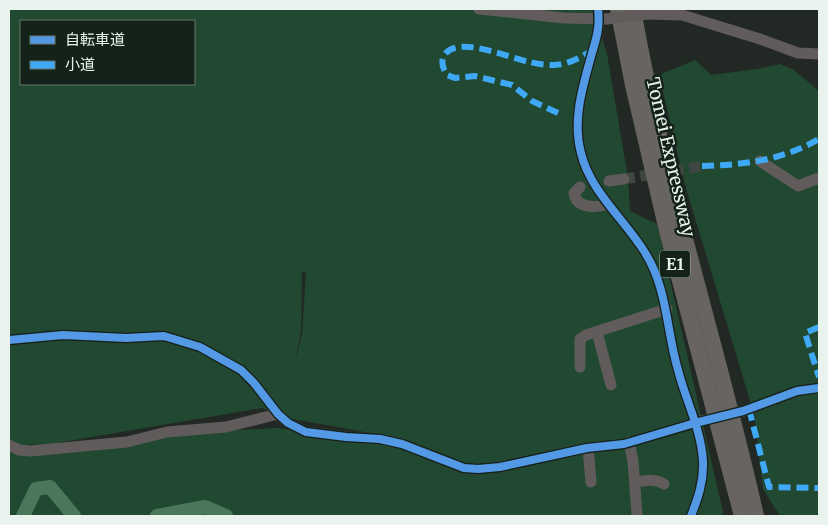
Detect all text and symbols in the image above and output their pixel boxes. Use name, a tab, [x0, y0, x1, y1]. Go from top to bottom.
legend	[20, 20, 195, 85]
text: 自転車道	[65, 30, 125, 49]
text: 小道	[65, 55, 95, 74]
street label: Tomei Expressway	[641, 75, 701, 239]
road number: E1	[660, 250, 690, 278]

